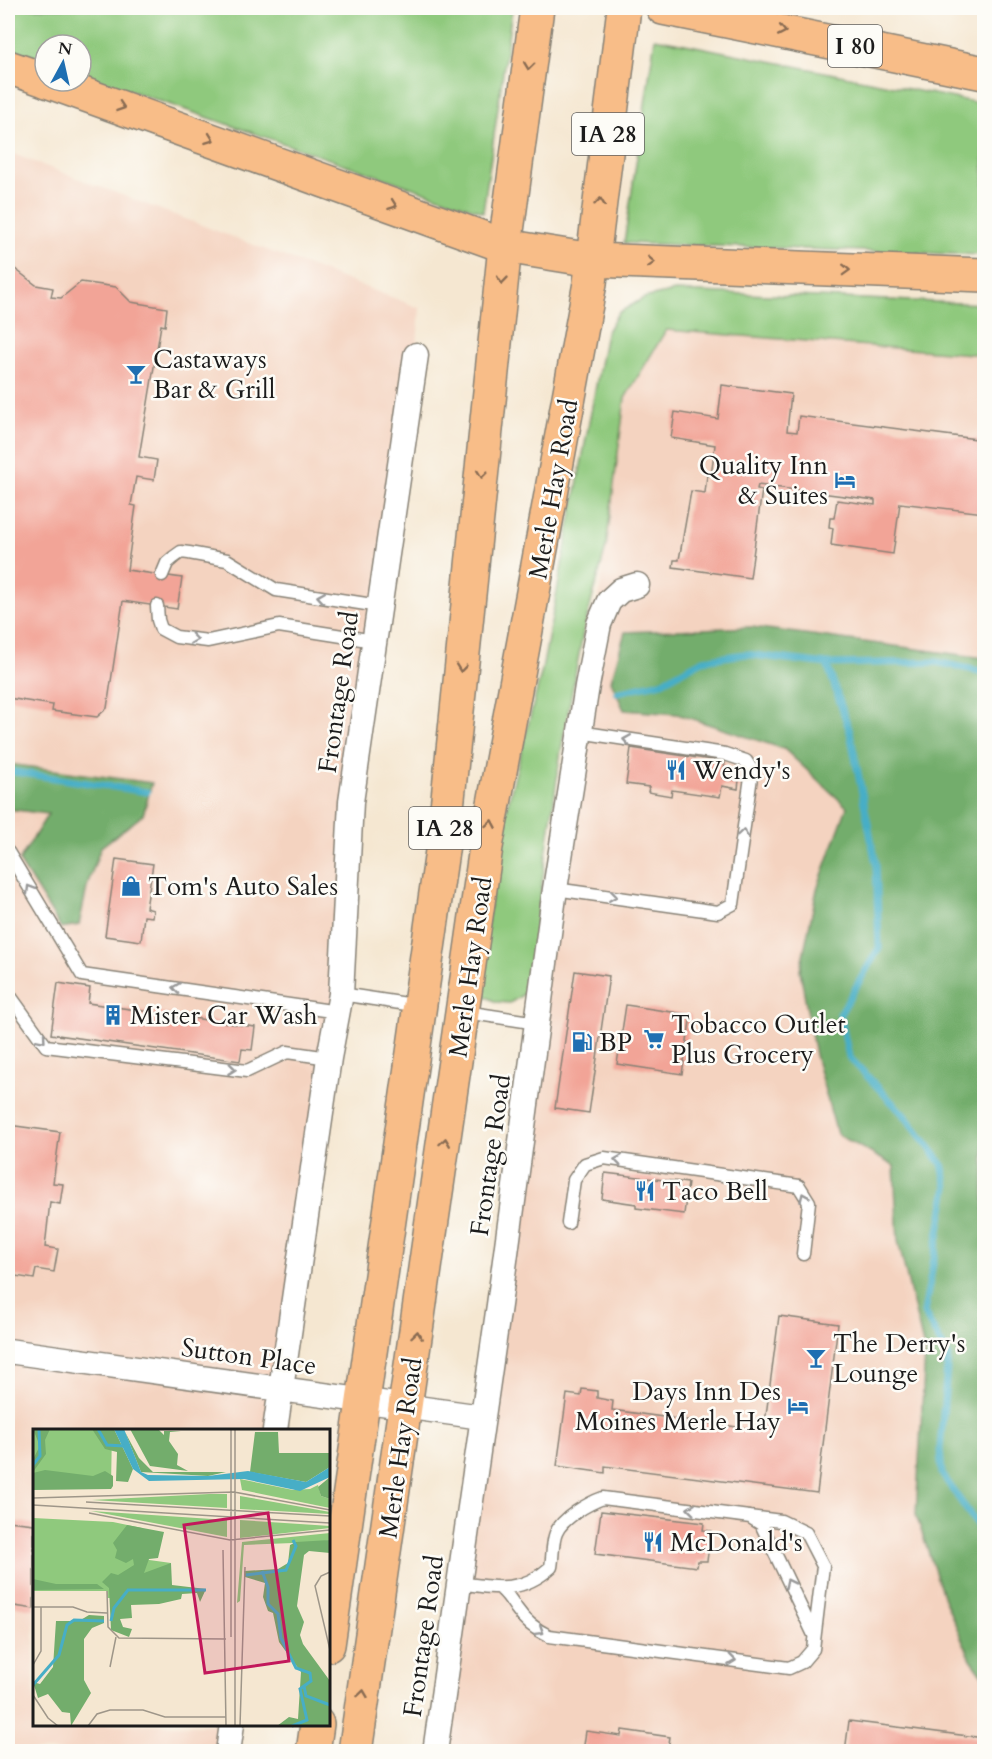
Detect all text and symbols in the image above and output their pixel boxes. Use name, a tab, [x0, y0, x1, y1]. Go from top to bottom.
one-way arrow	[777, 24, 787, 37]
road number: I 80	[828, 25, 882, 67]
north arrow	[33, 33, 93, 93]
text: N	[57, 37, 73, 61]
one-way arrow	[524, 61, 536, 70]
one-way arrow	[115, 99, 126, 112]
road number: IA 28	[572, 113, 644, 155]
one-way arrow	[204, 131, 215, 144]
one-way arrow	[593, 197, 606, 206]
one-way arrow	[387, 198, 398, 211]
one-way arrow	[646, 256, 655, 269]
one-way arrow	[841, 263, 850, 276]
one-way arrow	[496, 275, 509, 284]
place label: Castaways Bar & Grill	[153, 342, 276, 407]
bar icon: Castaways Bar & Grill	[124, 362, 148, 386]
street label: Merle Hay Road	[520, 396, 587, 582]
place label: Quality Inn & Suites	[699, 448, 828, 513]
hotel icon: Quality Inn & Suites	[833, 468, 857, 492]
one-way arrow	[476, 469, 489, 478]
one-way arrow	[317, 592, 326, 604]
street label: Frontage Road	[310, 609, 367, 775]
one-way arrow	[190, 633, 199, 645]
one-way arrow	[455, 663, 468, 672]
one-way arrow	[623, 734, 632, 746]
place label: Wendy's	[692, 753, 790, 788]
restaurant icon: Wendy's	[664, 758, 688, 782]
road number: IA 28	[409, 807, 481, 849]
one-way arrow	[484, 819, 497, 829]
one-way arrow	[737, 828, 749, 837]
place label: Tom's Auto Sales	[148, 869, 338, 904]
shop icon: Tom's Auto Sales	[119, 874, 143, 898]
street label: Merle Hay Road	[440, 874, 501, 1060]
one-way arrow	[26, 885, 38, 895]
one-way arrow	[608, 890, 617, 902]
one-way arrow	[171, 983, 180, 995]
place label: Mister Car Wash	[130, 998, 317, 1033]
building icon: Mister Car Wash	[101, 1003, 125, 1027]
place label: Tobacco Outlet Plus Grocery	[671, 1007, 846, 1072]
place label: BP	[599, 1025, 632, 1060]
supermarket icon: Tobacco Outlet Plus Grocery	[642, 1027, 666, 1051]
fuel station icon: BP	[570, 1030, 594, 1054]
one-way arrow	[35, 1032, 46, 1043]
one-way arrow	[228, 1062, 237, 1075]
street label: Frontage Road	[462, 1072, 519, 1238]
one-way arrow	[438, 1137, 450, 1146]
one-way arrow	[614, 1155, 623, 1167]
place label: Taco Bell	[662, 1174, 768, 1209]
restaurant icon: Taco Bell	[633, 1179, 657, 1203]
one-way arrow	[799, 1192, 811, 1203]
place label: The Derry's Lounge	[833, 1326, 965, 1391]
street label: Sutton Place	[179, 1330, 319, 1383]
one-way arrow	[410, 1330, 422, 1339]
bar icon: The Derry's Lounge	[804, 1346, 828, 1370]
street label: Merle Hay Road	[370, 1355, 431, 1541]
place label: Days Inn Des Moines Merle Hay	[575, 1374, 781, 1439]
hotel icon: Days Inn Des Moines Merle Hay	[786, 1394, 810, 1418]
inset map	[33, 1429, 330, 1726]
one-way arrow	[686, 1503, 696, 1516]
place label: McDonald's	[670, 1525, 803, 1560]
restaurant icon: McDonald's	[641, 1530, 665, 1554]
street label: Frontage Road	[395, 1553, 452, 1719]
one-way arrow	[784, 1579, 796, 1590]
one-way arrow	[534, 1623, 545, 1634]
one-way arrow	[728, 1654, 737, 1666]
one-way arrow	[357, 1689, 369, 1698]

